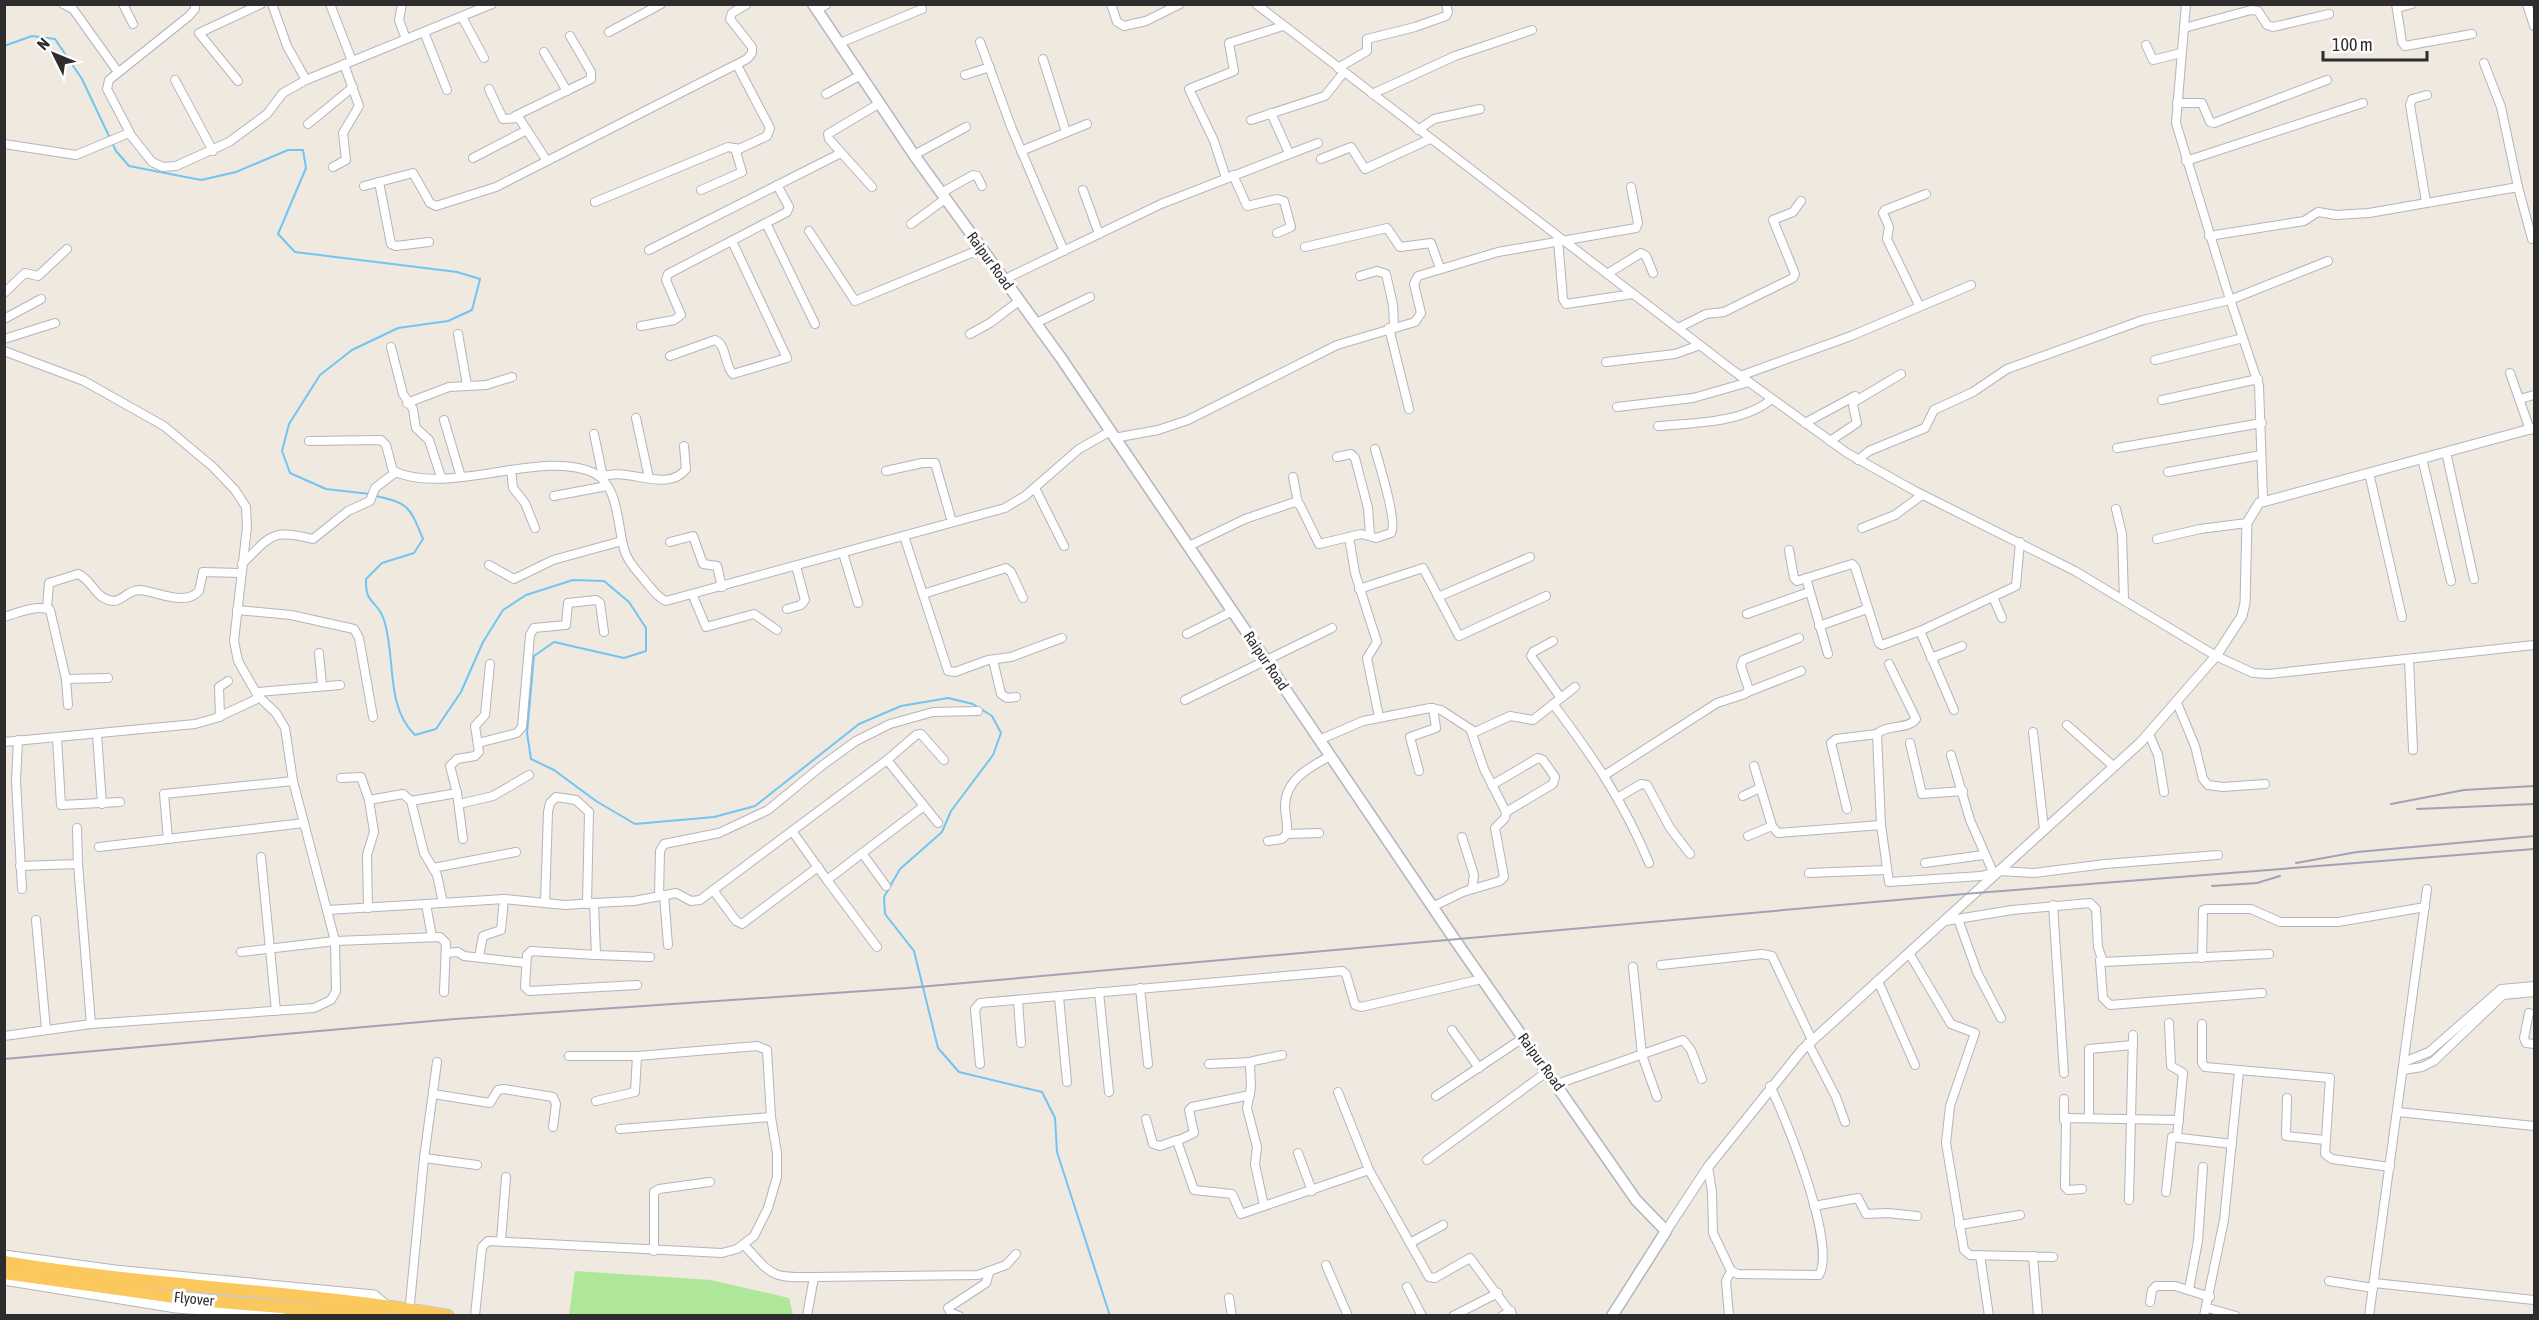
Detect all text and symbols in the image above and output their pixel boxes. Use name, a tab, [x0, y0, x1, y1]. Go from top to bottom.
north arrow	[24, 24, 84, 84]
scale bar	[2323, 24, 2426, 62]
text: N	[33, 34, 53, 53]
text: 100 m	[2332, 34, 2373, 55]
street label: Raipur Road	[964, 228, 1017, 293]
street label: Raipur Road	[1241, 628, 1292, 693]
street label: Raipur Road	[1515, 1029, 1568, 1094]
street label: Flyover	[173, 1288, 215, 1309]

